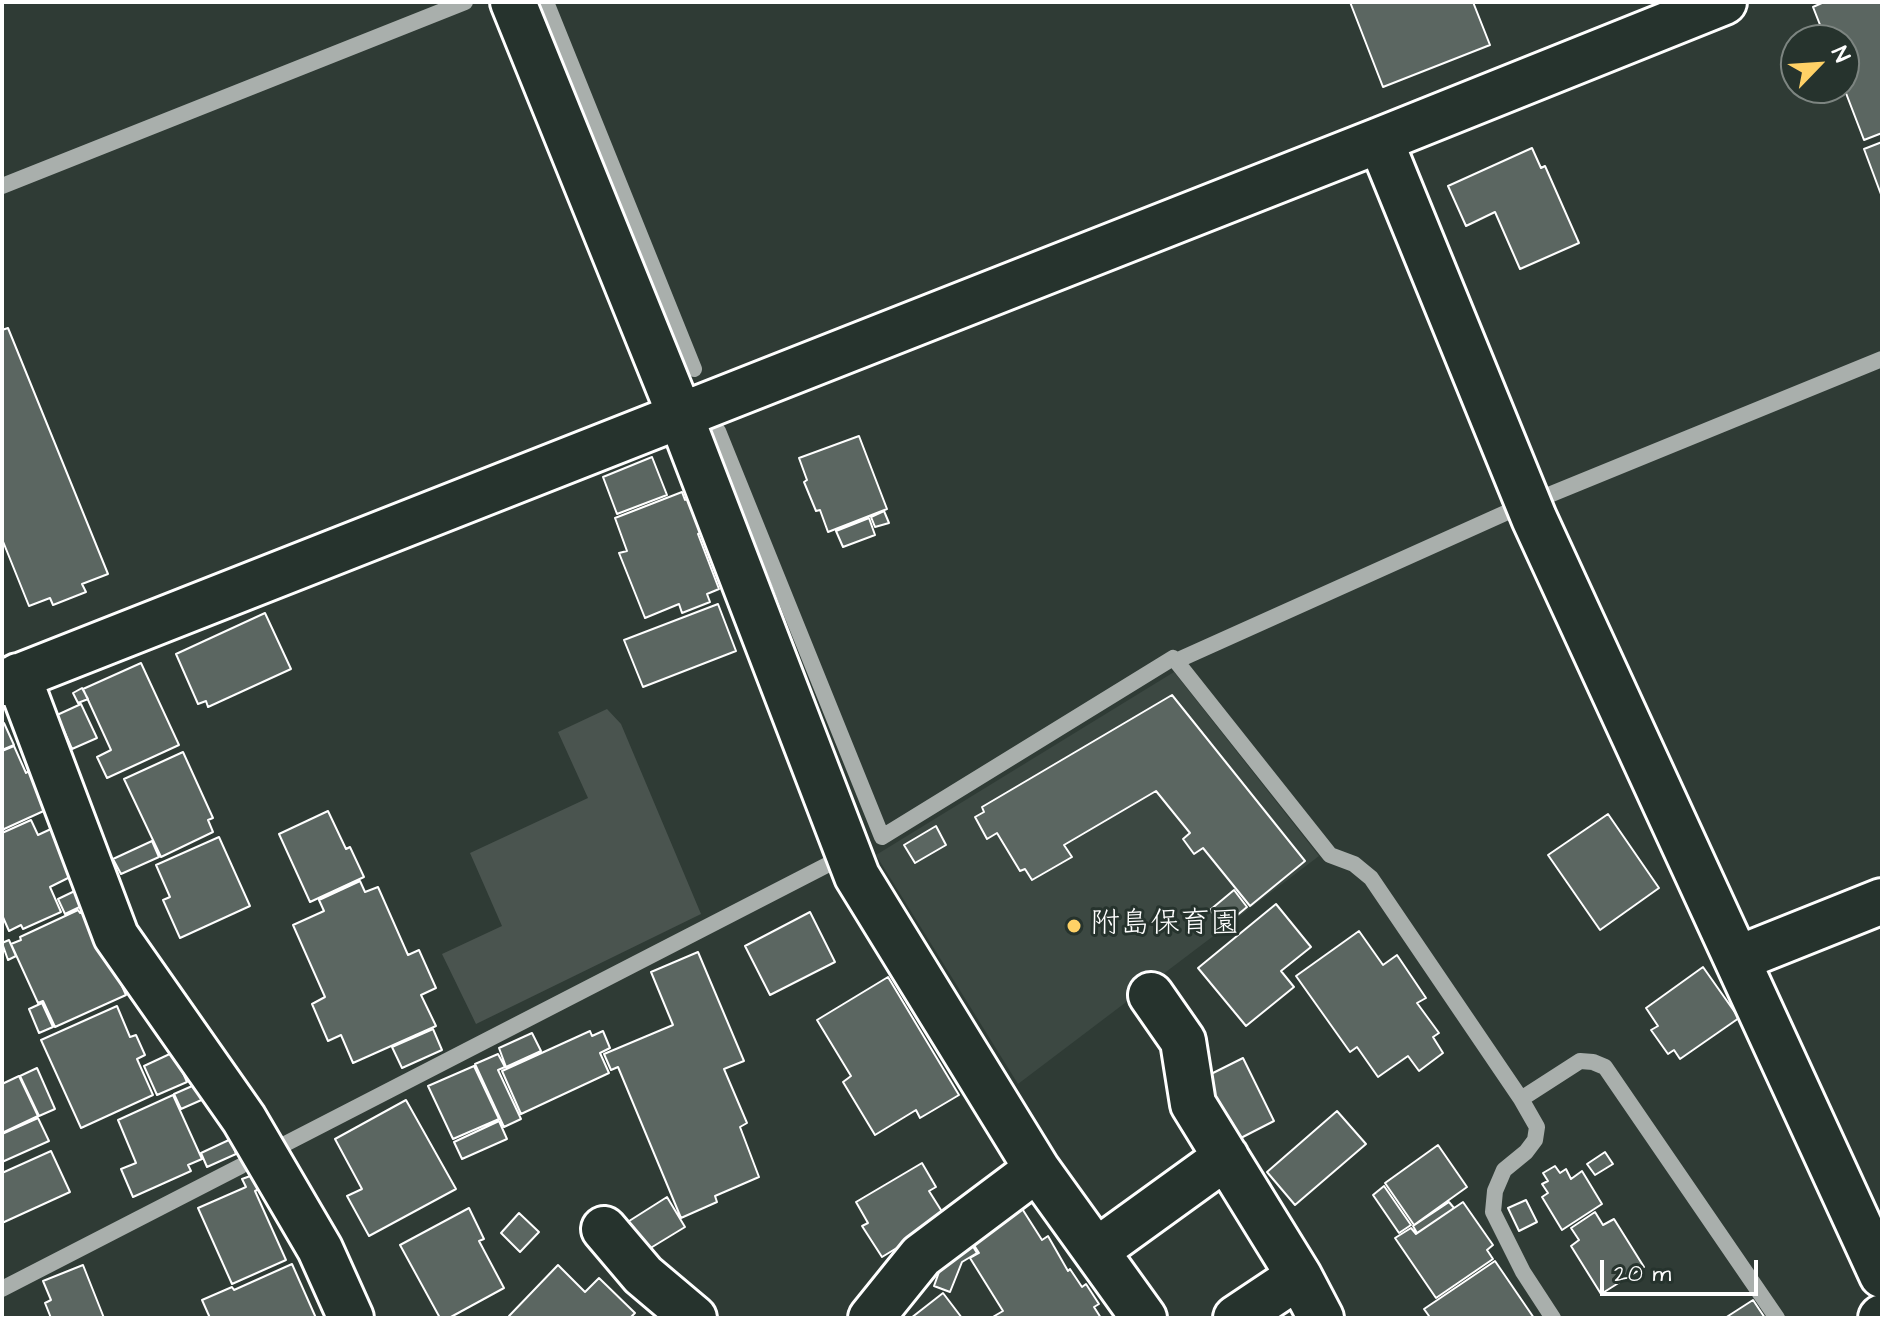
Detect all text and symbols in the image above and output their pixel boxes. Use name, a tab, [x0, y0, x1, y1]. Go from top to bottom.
north arrow	[1780, 24, 1860, 104]
text: N	[1823, 42, 1857, 67]
place label: 附島保育園	[1090, 908, 1240, 944]
marker: 附島保育園	[1065, 917, 1083, 935]
scale bar	[1604, 1244, 1762, 1294]
text: 20 m	[1614, 1257, 1671, 1291]

